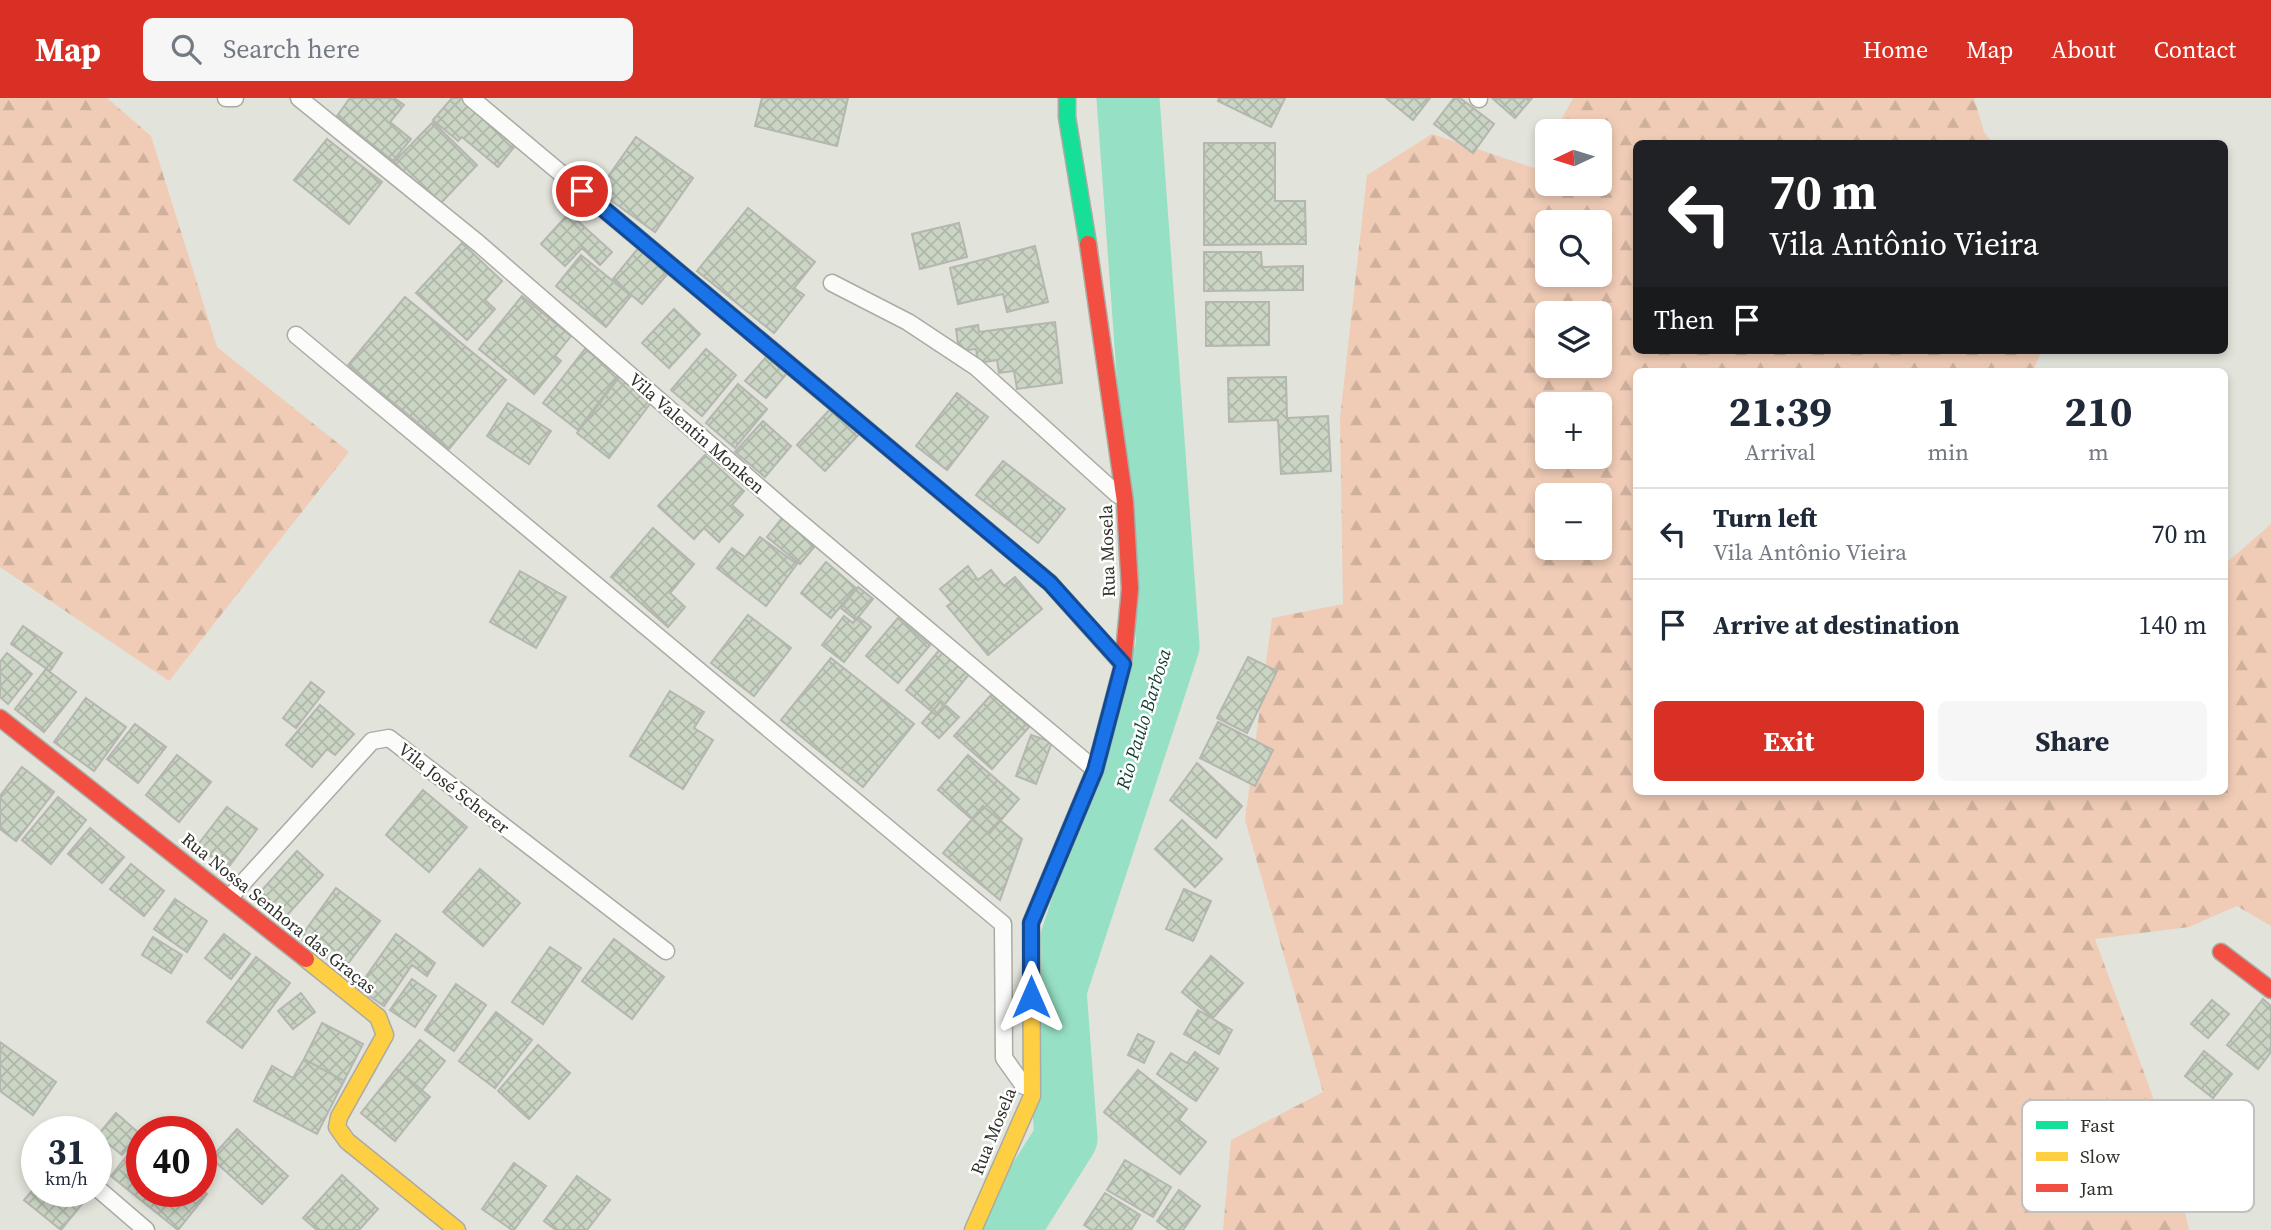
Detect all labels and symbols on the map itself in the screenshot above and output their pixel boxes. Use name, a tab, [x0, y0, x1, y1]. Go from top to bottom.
north arrow	[1535, 119, 1612, 196]
pin	[552, 161, 612, 221]
street label: Vila Valentin Monken	[624, 367, 770, 499]
street label: Rua Mosela	[1093, 504, 1121, 598]
water label: Rio Paulo Barbosa	[1109, 645, 1177, 794]
street label: Vila José Scherer	[393, 737, 515, 840]
street label: Rua Nossa Senhora das Graças	[176, 827, 382, 1000]
position arrow	[994, 960, 1068, 1034]
street label: Rua Mosela	[964, 1083, 1022, 1178]
legend	[2022, 1100, 2254, 1212]
text: Fast	[2080, 1112, 2115, 1138]
speed limit sign: 40	[126, 1116, 217, 1207]
text: Slow	[2080, 1143, 2121, 1169]
text: Jam	[2079, 1175, 2113, 1201]

